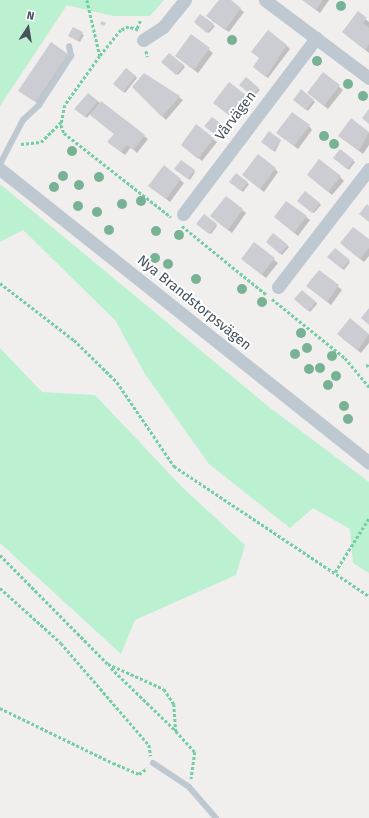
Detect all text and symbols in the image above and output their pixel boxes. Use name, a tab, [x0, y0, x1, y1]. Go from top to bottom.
north arrow	[8, 8, 48, 48]
text: N	[26, 9, 36, 23]
street label: Vårvägen	[212, 88, 260, 144]
street label: Nya Brandstorpsvägen	[134, 252, 254, 354]

